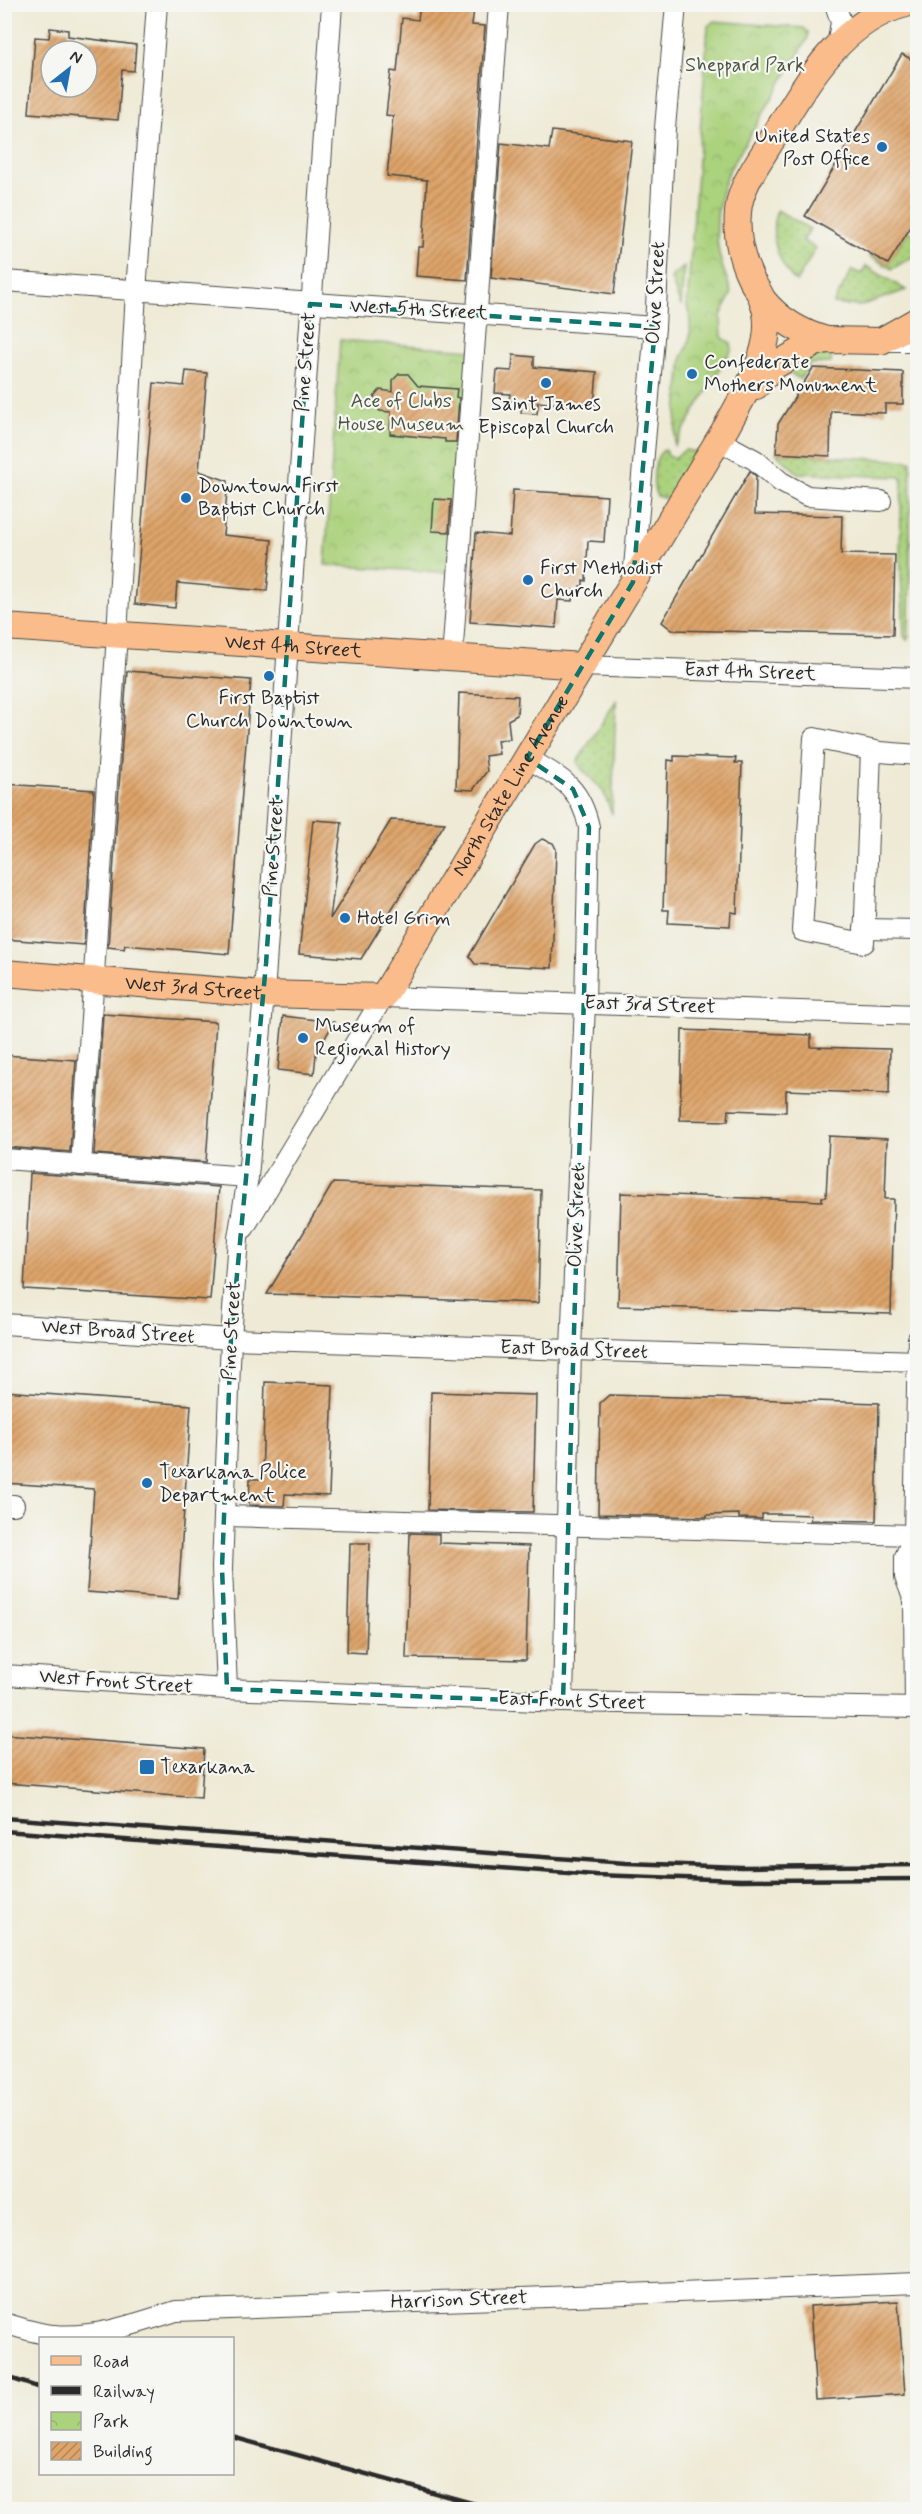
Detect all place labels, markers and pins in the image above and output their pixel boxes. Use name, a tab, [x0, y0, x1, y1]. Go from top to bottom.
place label: United States Post Office	[755, 123, 870, 173]
marker: United States Post Office	[875, 140, 889, 154]
place label: Confederate Mothers Monument	[704, 349, 877, 399]
marker: Confederate Mothers Monument	[685, 367, 699, 381]
marker: Saint James Episcopal Church	[539, 376, 553, 390]
place label: Saint James Episcopal Church	[478, 391, 614, 441]
place label: Downtown First Baptist Church	[198, 473, 339, 523]
marker: Downtown First Baptist Church	[179, 491, 193, 505]
place label: First Methodist Church	[540, 555, 663, 605]
marker: First Methodist Church	[521, 573, 535, 587]
marker: First Baptist Church Downtown	[262, 669, 276, 683]
place label: First Baptist Church Downtown	[186, 685, 353, 735]
place label: Hotel Grim	[357, 905, 451, 932]
marker: Hotel Grim	[338, 911, 352, 925]
place label: Museum of Regional History	[315, 1013, 451, 1065]
marker: Museum of Regional History	[296, 1031, 310, 1045]
place label: Texarkana Police Department	[159, 1459, 307, 1509]
marker: Texarkana Police Department	[140, 1476, 154, 1490]
place label: Texarkana	[160, 1754, 256, 1781]
marker: Texarkana	[138, 1758, 156, 1776]

